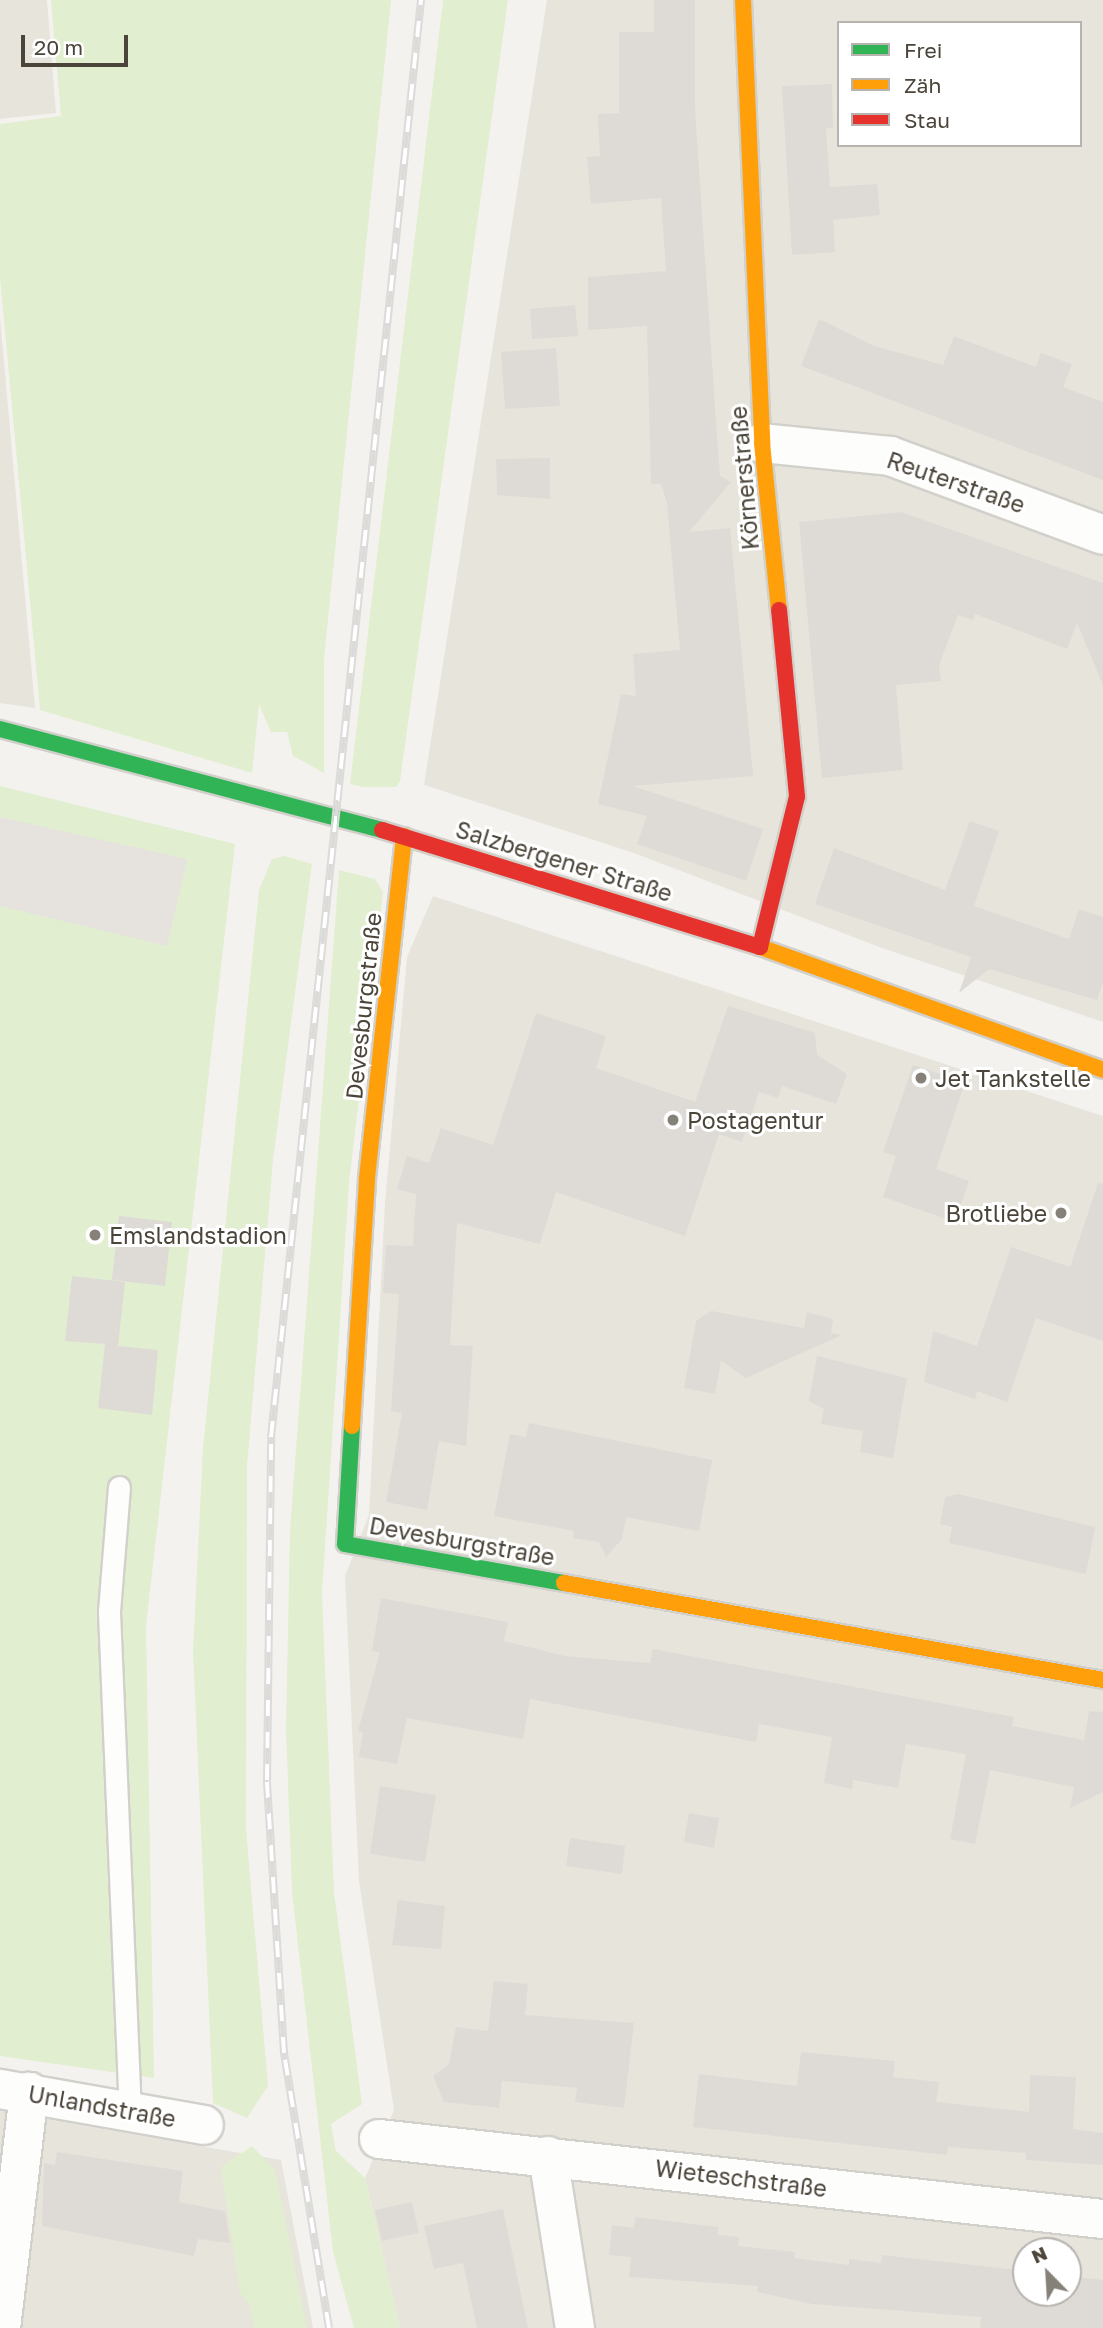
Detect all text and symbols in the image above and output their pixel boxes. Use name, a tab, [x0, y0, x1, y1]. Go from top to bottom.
scale bar	[24, 21, 131, 65]
legend	[837, 21, 1082, 147]
text: 20 m	[34, 34, 83, 60]
text: Frei	[904, 37, 942, 63]
text: Zäh	[904, 72, 941, 98]
text: Stau	[904, 107, 950, 133]
street label: Körnerstraße	[724, 405, 764, 551]
street label: Reuterstraße	[883, 446, 1029, 518]
street label: Salzbergener Straße	[452, 815, 676, 907]
street label: Devesburgstraße	[339, 911, 387, 1101]
place label: Jet Tankstelle	[935, 1064, 1091, 1092]
marker: Jet Tankstelle	[913, 1070, 929, 1086]
place label: Postagentur	[687, 1106, 824, 1134]
marker: Postagentur	[665, 1112, 681, 1128]
place label: Brotliebe	[946, 1199, 1047, 1227]
marker: Brotliebe	[1053, 1205, 1069, 1221]
place label: Emslandstadion	[109, 1221, 287, 1249]
marker: Emslandstadion	[87, 1227, 103, 1243]
street label: Devesburgstraße	[367, 1511, 557, 1571]
street label: Unlandstraße	[26, 2079, 178, 2133]
street label: Wieteschstraße	[654, 2154, 828, 2202]
north arrow	[1012, 2237, 1082, 2307]
text: N	[1028, 2241, 1050, 2268]

